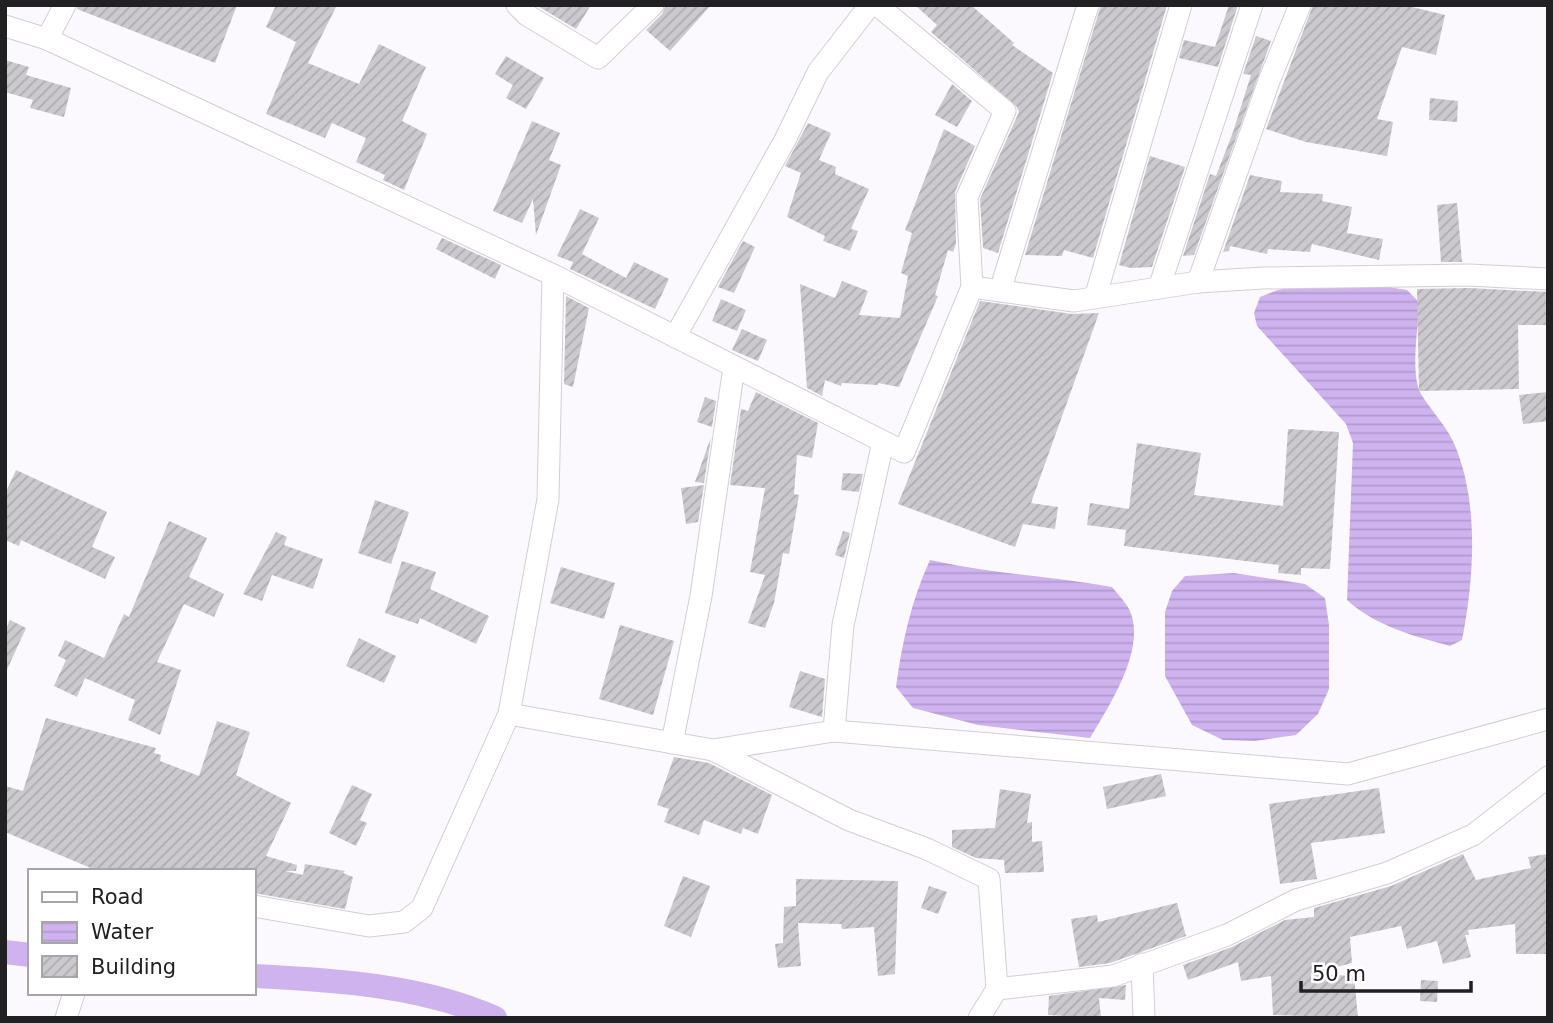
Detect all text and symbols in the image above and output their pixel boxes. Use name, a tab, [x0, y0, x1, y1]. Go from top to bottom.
legend	[28, 869, 256, 995]
text: Road	[91, 885, 144, 909]
text: Water	[91, 920, 153, 944]
scale bar	[1301, 950, 1471, 994]
text: Building	[91, 955, 176, 979]
text: 50 m	[1312, 962, 1366, 986]

